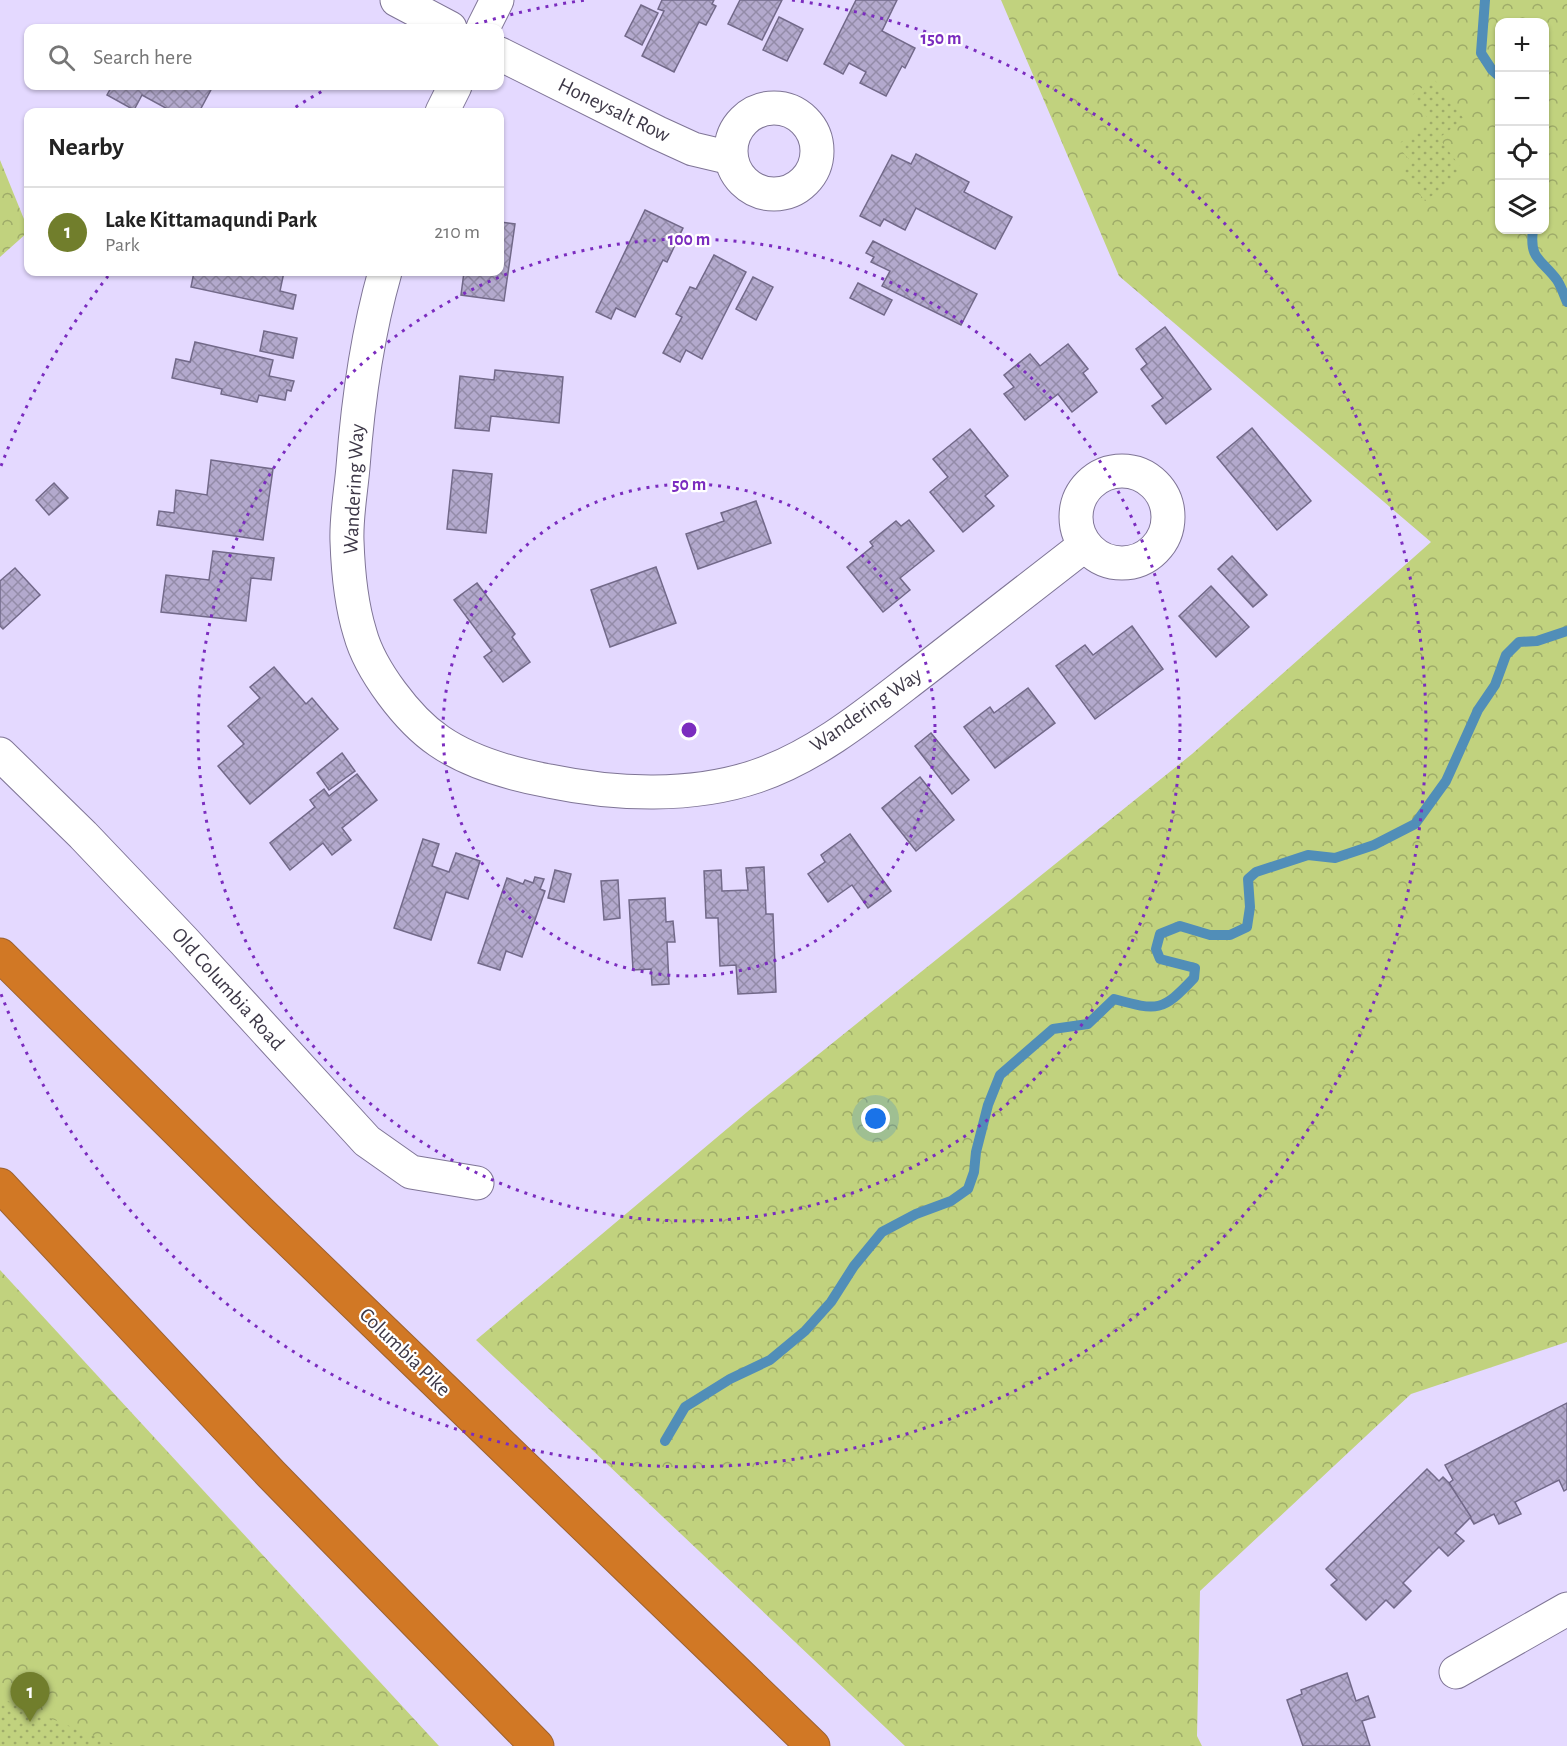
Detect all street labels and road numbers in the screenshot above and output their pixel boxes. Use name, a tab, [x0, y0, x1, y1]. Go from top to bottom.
street label: Honeysalt Row	[555, 74, 673, 146]
street label: Wandering Way	[340, 423, 368, 555]
street label: Wandering Way	[806, 664, 926, 756]
street label: Old Columbia Road	[168, 924, 288, 1054]
street label: Columbia Pike	[356, 1304, 454, 1400]

